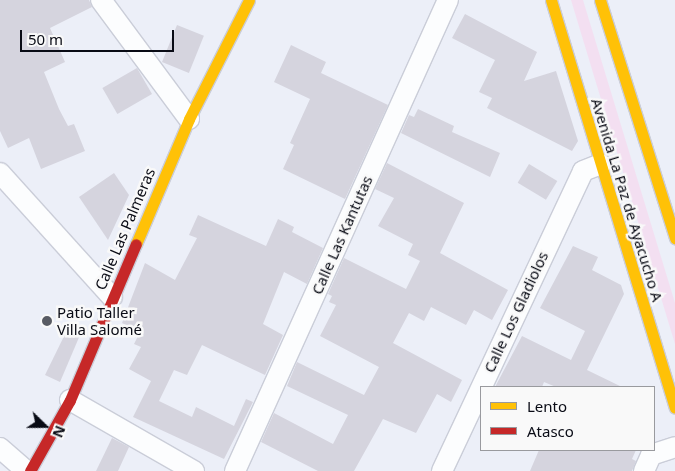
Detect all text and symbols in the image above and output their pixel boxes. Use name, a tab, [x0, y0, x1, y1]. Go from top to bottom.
scale bar	[22, 20, 176, 52]
text: 50 m	[28, 29, 63, 49]
street label: Avenida La Paz de Ayacucho A	[587, 96, 667, 304]
street label: Calle Las Palmeras	[91, 165, 159, 293]
street label: Calle Las Kantutas	[308, 173, 376, 297]
street label: Calle Los Gladiolos	[480, 249, 552, 375]
place label: Patio Taller Villa Salomé	[57, 303, 142, 338]
marker: Patio Taller Villa Salomé	[41, 315, 53, 327]
legend	[480, 386, 655, 451]
text: Lento	[527, 396, 567, 416]
north arrow	[20, 401, 70, 451]
text: Atasco	[527, 421, 574, 441]
text: N	[48, 423, 70, 441]

